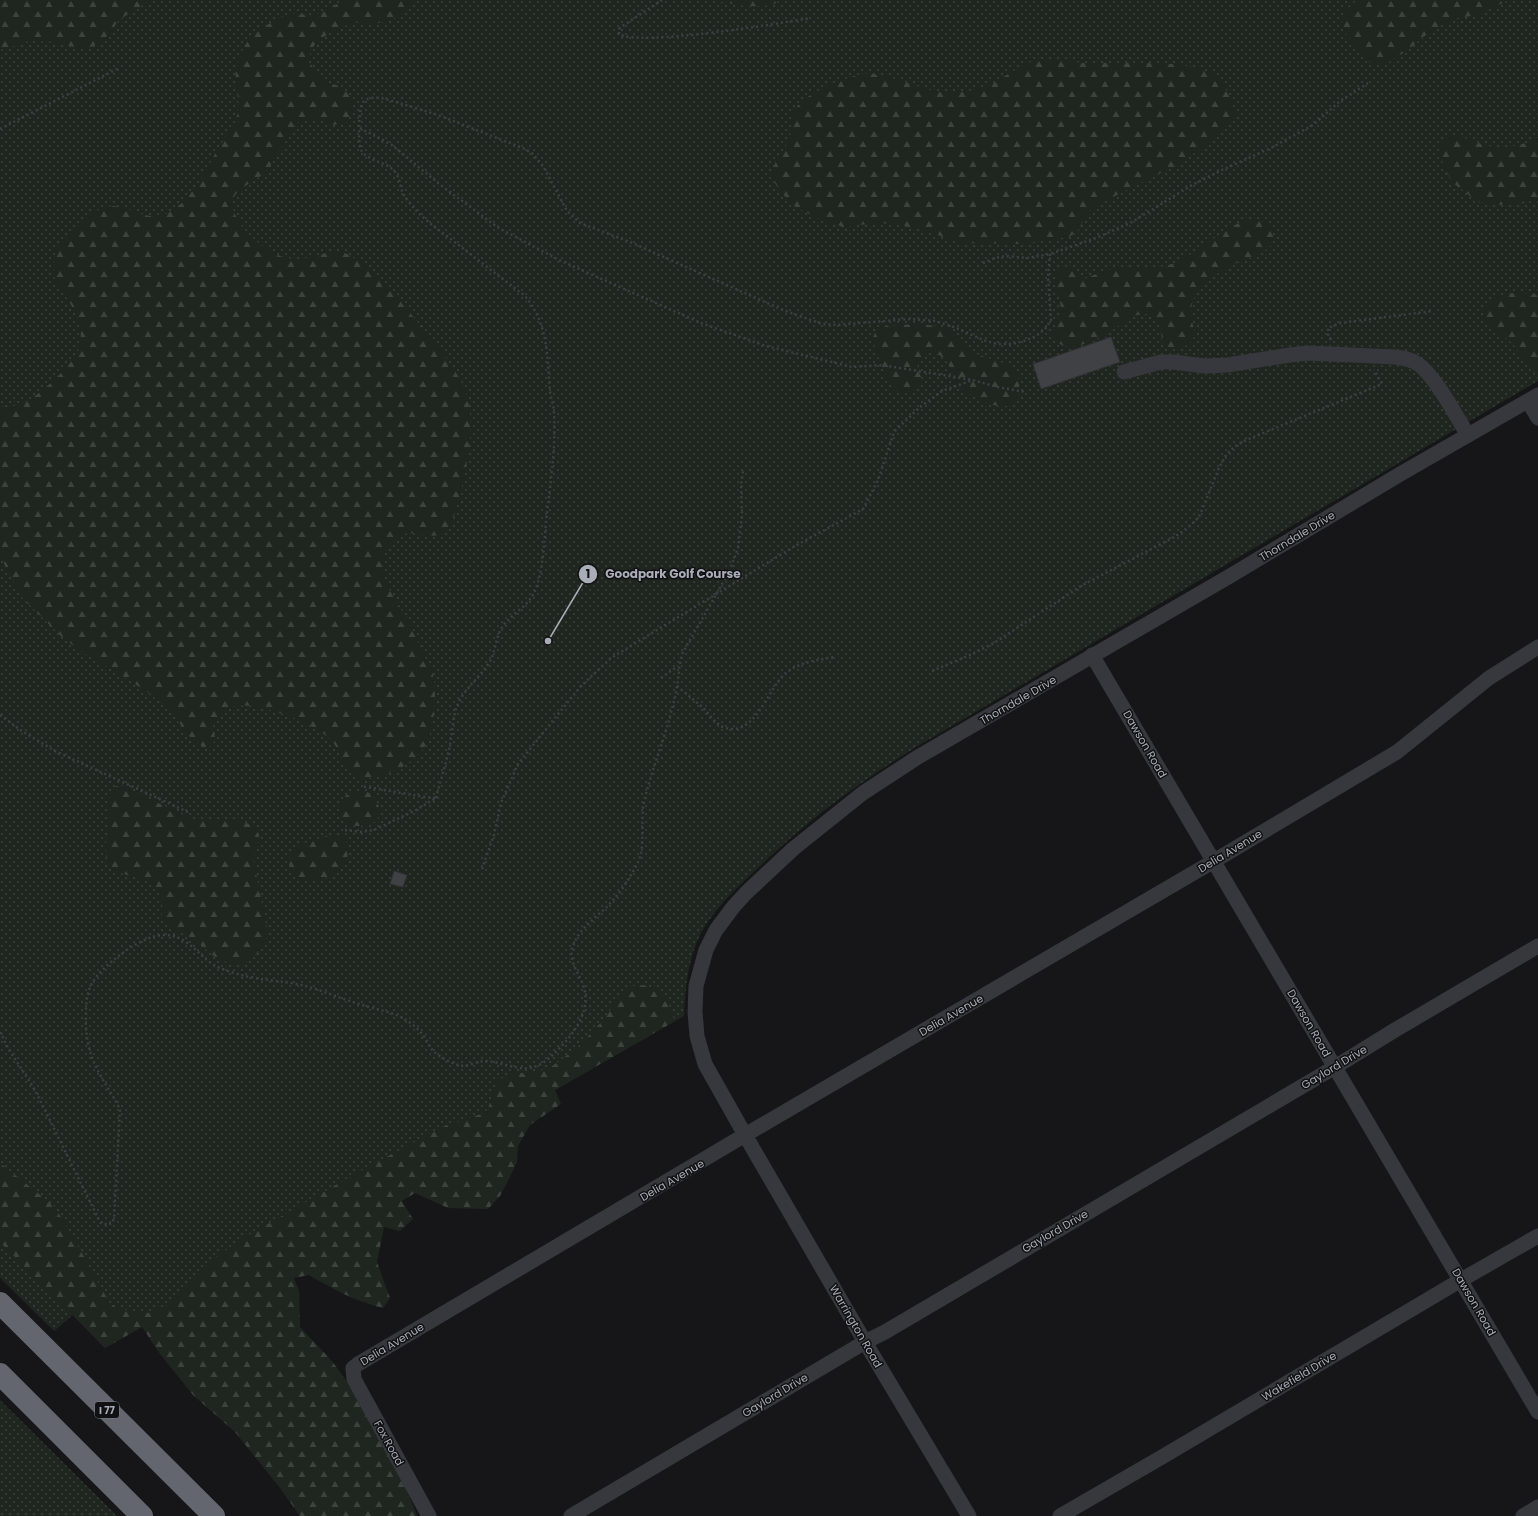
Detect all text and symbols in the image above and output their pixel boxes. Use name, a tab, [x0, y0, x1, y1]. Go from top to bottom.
street label: Thorndale Drive	[1256, 507, 1338, 565]
callout: Goodpark Golf Course	[578, 562, 749, 586]
text: 1	[586, 565, 590, 582]
text: Goodpark Golf Course	[605, 565, 741, 582]
street label: Thorndale Drive	[977, 671, 1059, 728]
street label: Dawson Road	[1119, 707, 1171, 781]
street label: Delia Avenue	[1195, 826, 1265, 876]
street label: Dawson Road	[1283, 986, 1335, 1060]
street label: Delia Avenue	[916, 990, 986, 1040]
street label: Gaylord Drive	[1298, 1041, 1370, 1093]
street label: Delia Avenue	[637, 1155, 707, 1205]
street label: Gaylord Drive	[1019, 1205, 1091, 1256]
street label: Dawson Road	[1448, 1265, 1500, 1339]
street label: Warrington Road	[826, 1282, 886, 1370]
street label: Delia Avenue	[357, 1319, 427, 1369]
street label: Wakefield Drive	[1259, 1347, 1339, 1405]
street label: Gaylord Drive	[739, 1369, 811, 1421]
road number: I 77	[95, 1402, 119, 1418]
street label: Fox Road	[370, 1418, 408, 1468]

